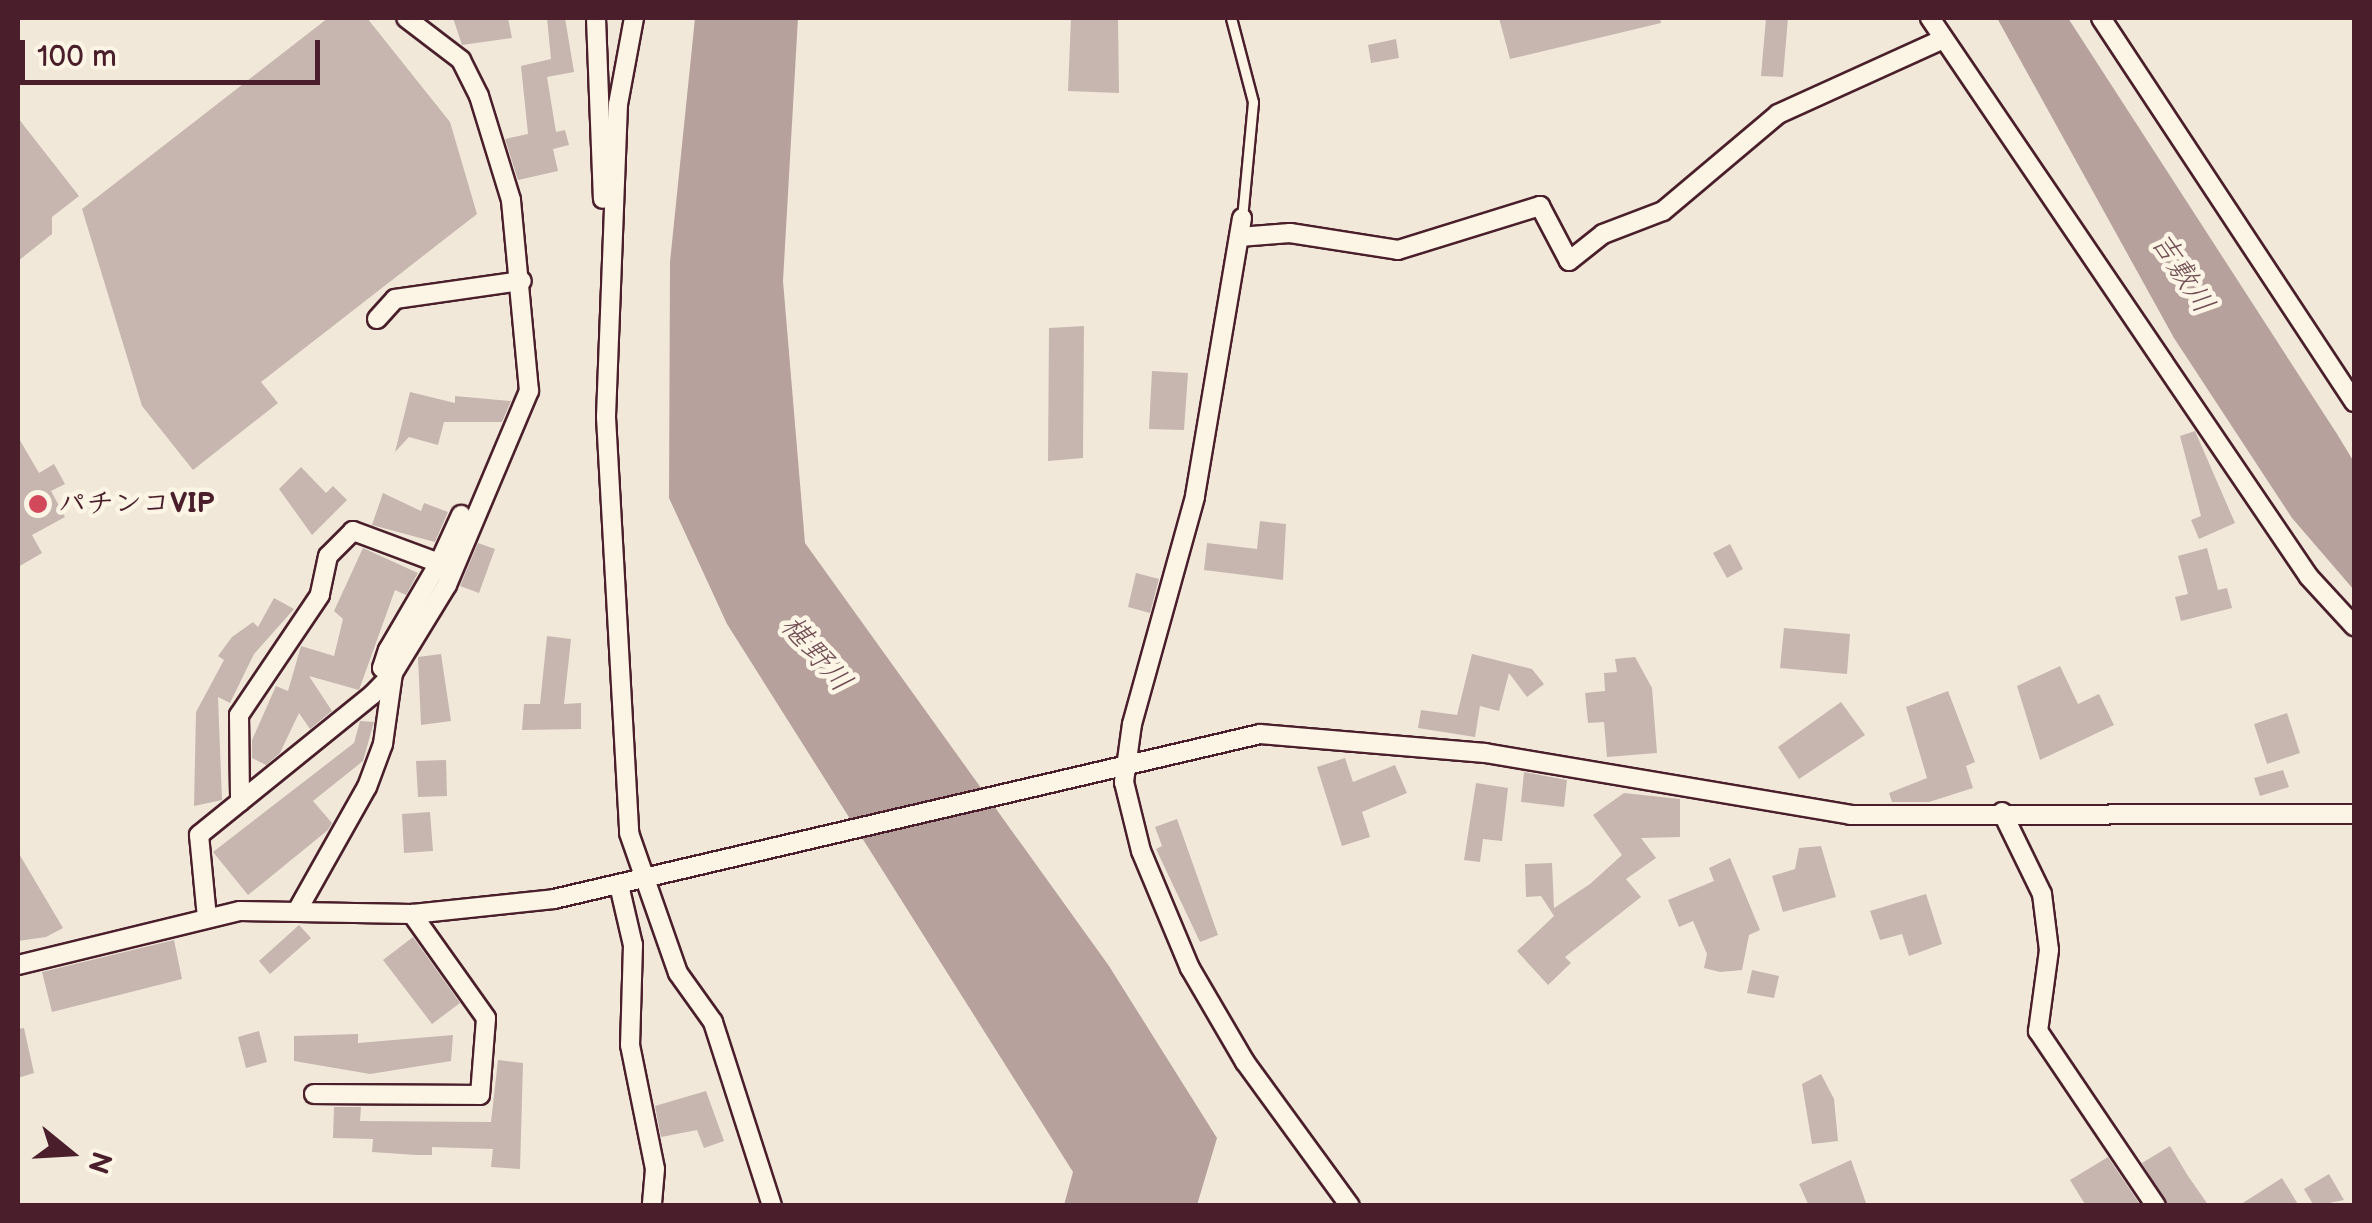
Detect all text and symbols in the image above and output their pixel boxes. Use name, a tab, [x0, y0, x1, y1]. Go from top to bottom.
scale bar	[25, 20, 325, 82]
text: 100 m	[37, 39, 117, 75]
water label: 吉敷川	[2142, 225, 2222, 321]
place label: パチンコVIP	[58, 487, 214, 521]
marker: パチンコVIP	[27, 493, 49, 515]
water label: 椹野川	[773, 608, 859, 700]
north arrow	[20, 1103, 120, 1203]
text: N	[80, 1147, 118, 1178]

